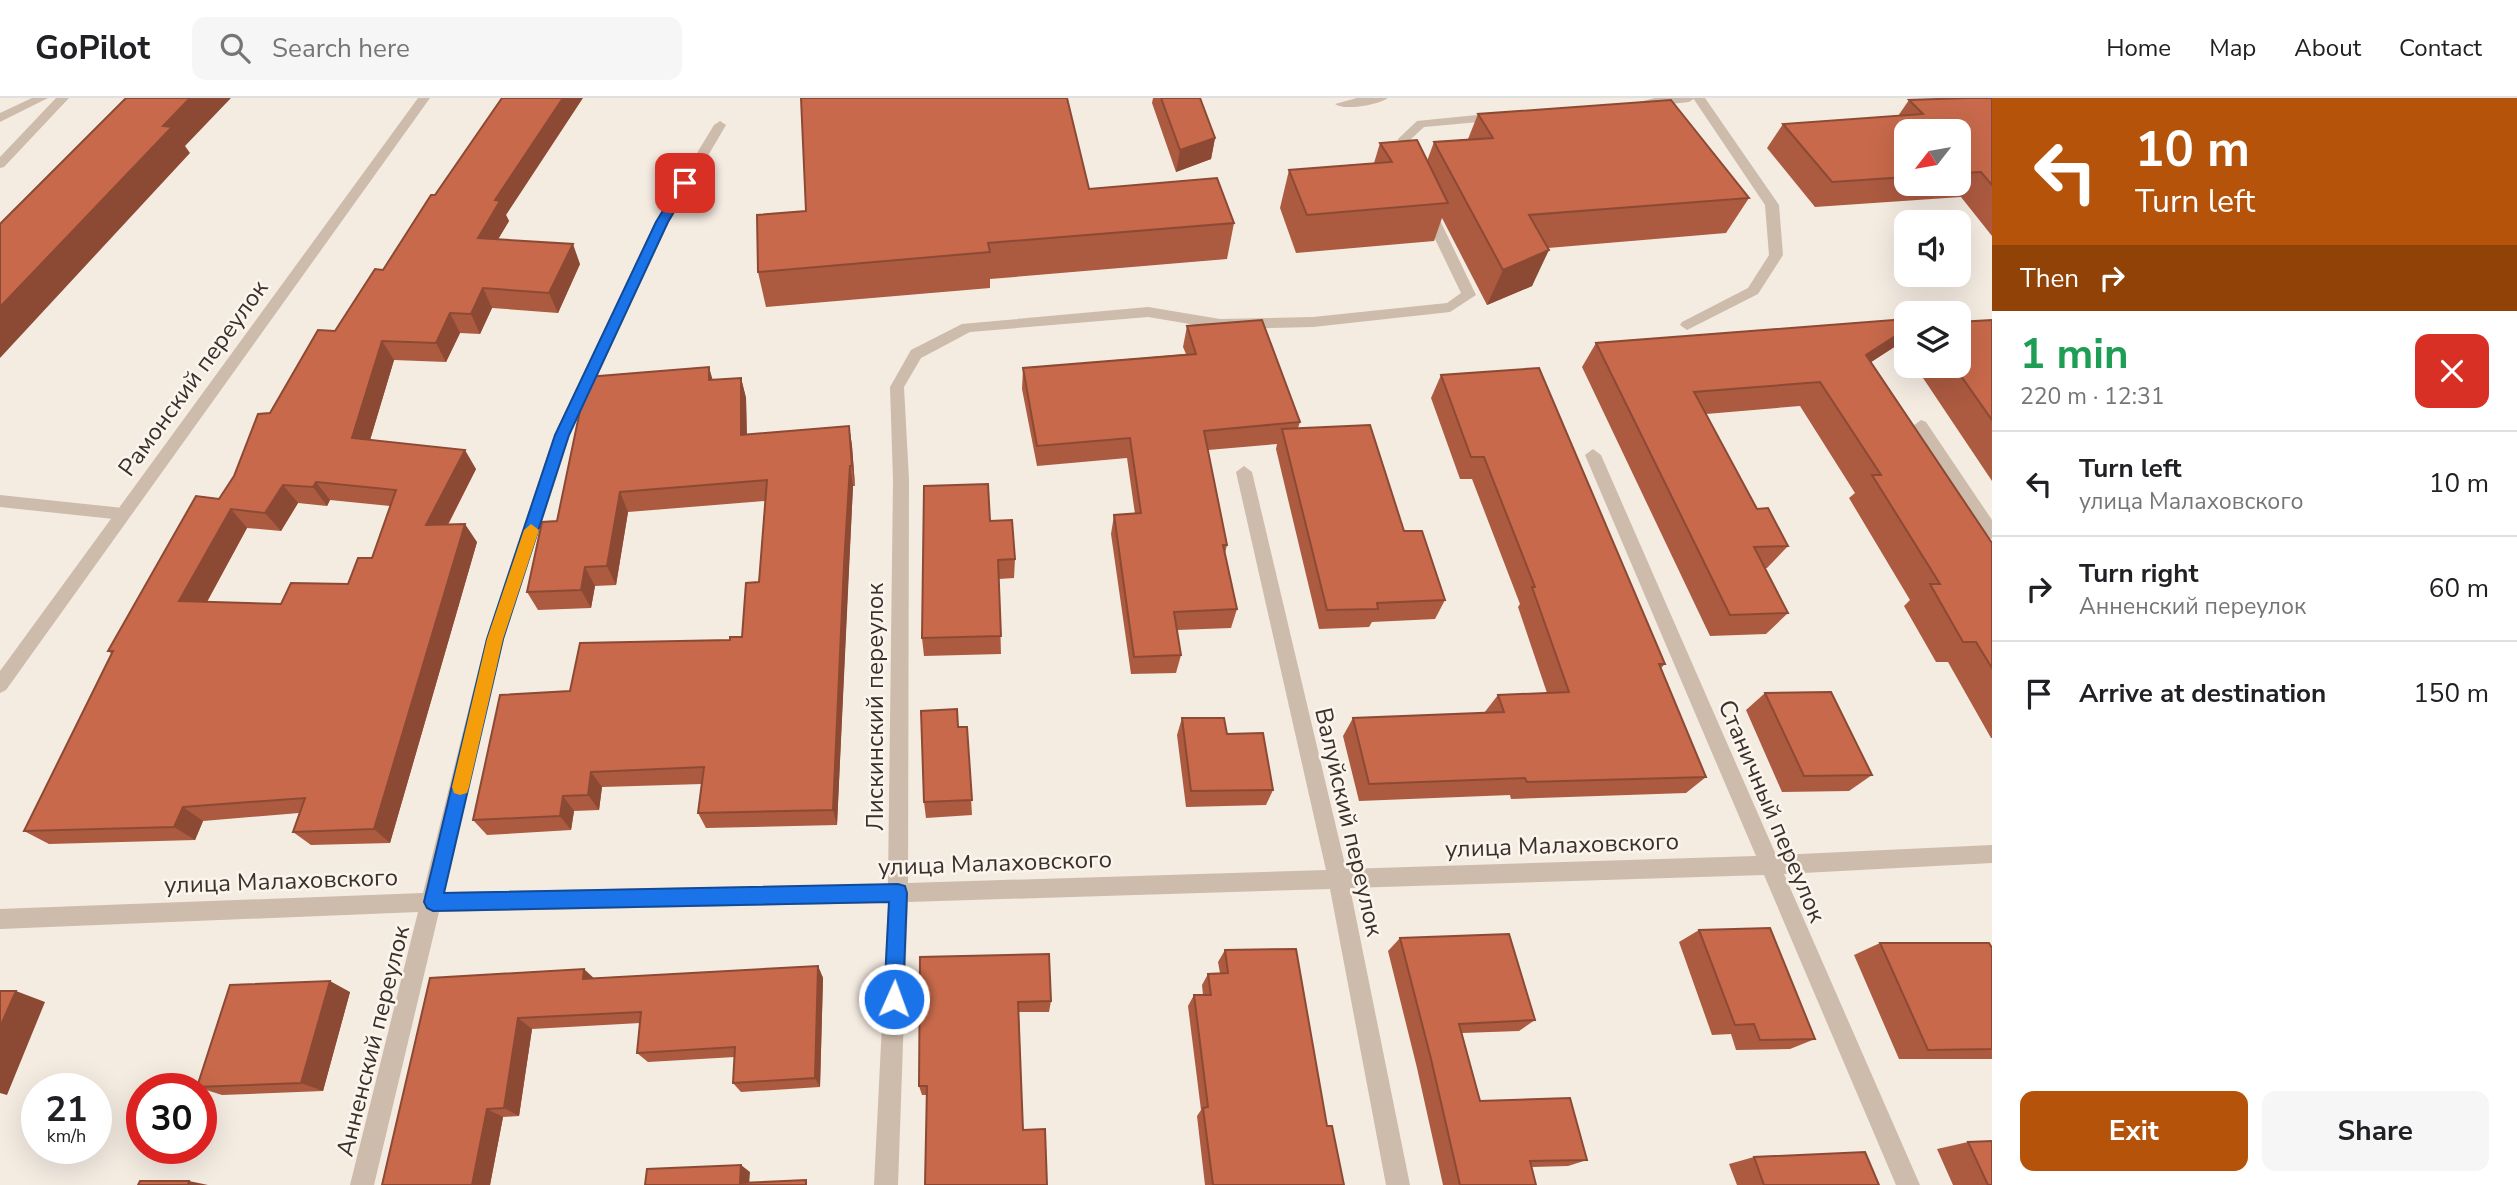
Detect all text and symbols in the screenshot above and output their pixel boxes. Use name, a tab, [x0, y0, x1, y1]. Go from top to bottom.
search box	[192, 17, 682, 80]
text: GoPilot	[35, 26, 150, 71]
icon: search	[216, 29, 254, 67]
text: Search here	[272, 31, 410, 66]
text: Home	[2106, 32, 2171, 64]
text: Map	[2209, 32, 2256, 64]
text: About	[2294, 32, 2361, 64]
text: Contact	[2399, 32, 2482, 64]
text: 10 m	[2135, 116, 2250, 183]
north arrow	[1894, 119, 1970, 196]
map controls	[1894, 119, 1971, 378]
icon: left	[2020, 126, 2111, 217]
pin	[655, 153, 715, 213]
icon: arrive	[666, 164, 704, 202]
text: Turn left	[2135, 180, 2255, 223]
button: sound	[1894, 210, 1971, 287]
icon: right	[2093, 259, 2131, 297]
text: Then	[2020, 261, 2079, 296]
street label: Рамонский переулок	[111, 273, 275, 483]
button: layers	[1894, 301, 1971, 378]
text: 1 min	[2020, 326, 2129, 383]
button: close	[2415, 334, 2489, 408]
text: 220 m · 12:31	[2020, 381, 2165, 412]
text: Turn left	[2079, 451, 2182, 486]
icon: left	[2020, 465, 2058, 503]
text: 10 m	[2429, 466, 2489, 501]
text: улица Малаховского	[2079, 486, 2303, 517]
text: Turn right	[2079, 556, 2198, 591]
icon: right	[2020, 570, 2058, 608]
text: 60 m	[2429, 571, 2489, 606]
street label: Лискинский переулок	[859, 583, 891, 831]
text: Анненский переулок	[2079, 591, 2306, 622]
icon: arrive	[2020, 675, 2058, 713]
text: Arrive at destination	[2079, 676, 2326, 711]
text: 150 m	[2413, 676, 2489, 711]
street label: Станичный переулок	[1711, 695, 1834, 928]
street label: Валуйский переулок	[1307, 705, 1391, 940]
street label: улица Малаховского	[1444, 825, 1680, 865]
street label: улица Малаховского	[877, 843, 1113, 883]
street label: улица Малаховского	[163, 861, 399, 901]
street label: Анненский переулок	[329, 922, 417, 1160]
position arrow	[857, 962, 931, 1036]
speed limit sign: 30	[126, 1073, 217, 1164]
text: 21	[45, 1086, 88, 1133]
button: Exit	[2020, 1091, 2248, 1171]
button: Share	[2262, 1091, 2489, 1171]
text: km/h	[47, 1124, 86, 1148]

